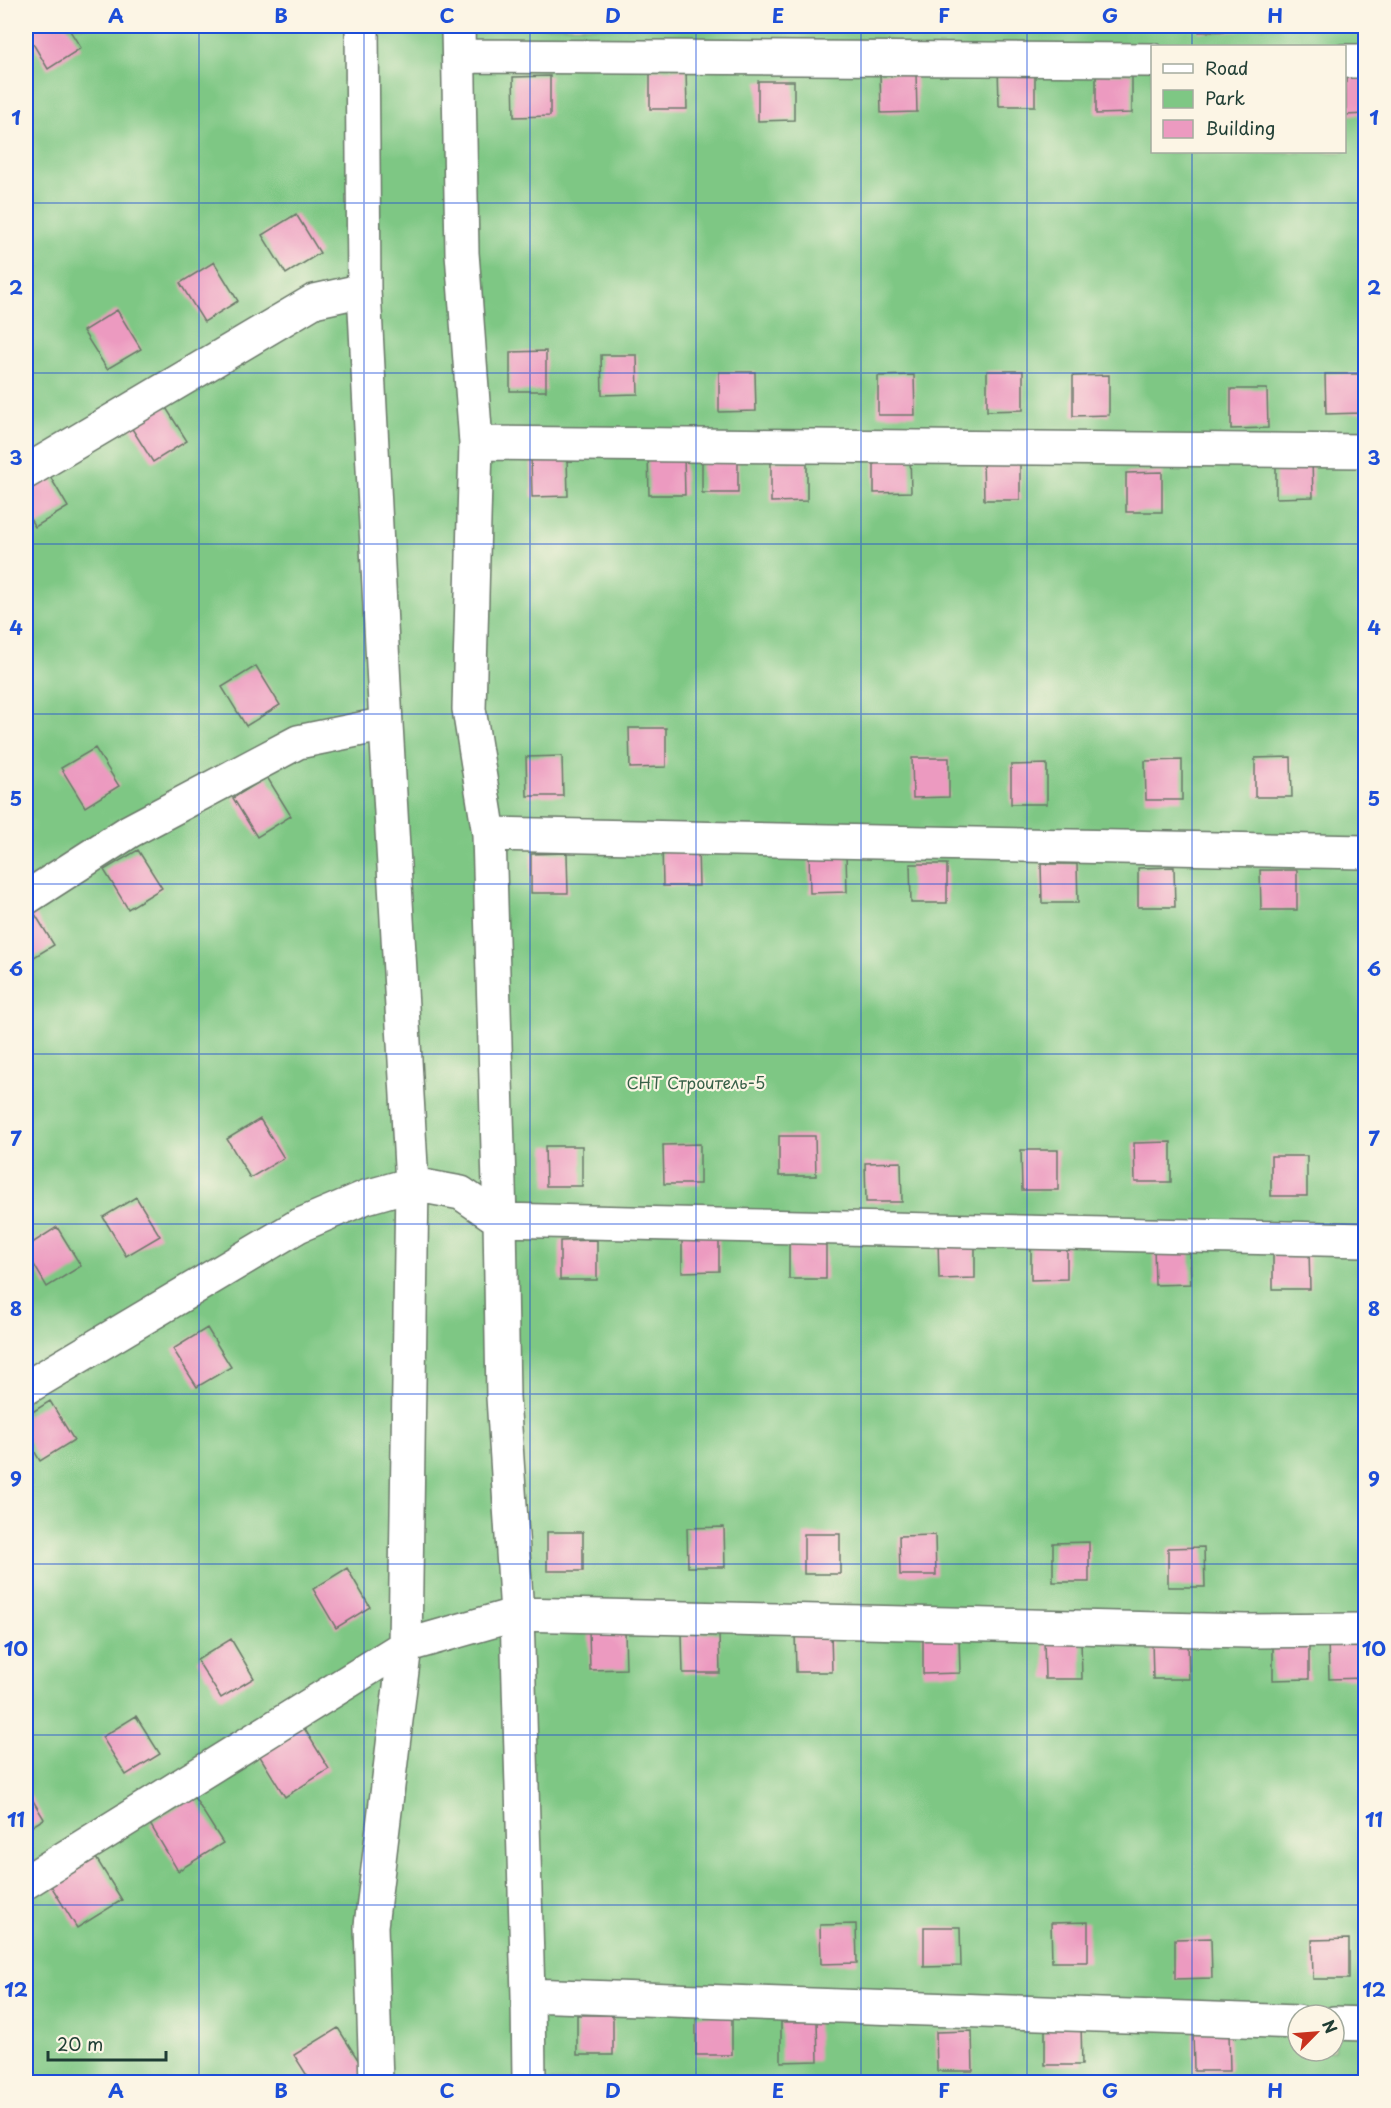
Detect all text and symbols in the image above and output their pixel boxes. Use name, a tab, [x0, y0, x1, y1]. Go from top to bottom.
text: A	[108, 0, 124, 30]
text: B	[274, 0, 288, 30]
text: C	[439, 0, 455, 30]
text: D	[605, 0, 621, 30]
text: E	[772, 0, 784, 30]
text: F	[938, 0, 950, 30]
text: G	[1102, 0, 1118, 30]
text: H	[1267, 0, 1283, 30]
legend	[1151, 45, 1346, 153]
text: Road	[1205, 54, 1249, 81]
text: Park	[1205, 84, 1245, 111]
text: 1	[11, 102, 21, 132]
text: 1	[1369, 102, 1379, 132]
text: Building	[1205, 114, 1275, 141]
text: 2	[9, 272, 23, 302]
text: 2	[1367, 272, 1381, 302]
text: 3	[9, 442, 23, 472]
text: 3	[1367, 442, 1381, 472]
text: 4	[9, 612, 23, 642]
text: 4	[1367, 612, 1381, 642]
text: 5	[10, 783, 22, 813]
text: 5	[1368, 783, 1380, 813]
text: 6	[9, 953, 23, 983]
text: 6	[1367, 953, 1381, 983]
park label: СНТ Строитель-5	[627, 1070, 765, 1094]
text: 7	[10, 1123, 22, 1153]
text: 7	[1368, 1123, 1380, 1153]
text: 8	[10, 1293, 22, 1323]
text: 8	[1368, 1293, 1380, 1323]
text: 9	[10, 1463, 22, 1493]
text: 9	[1368, 1463, 1380, 1493]
text: 10	[4, 1633, 28, 1663]
text: 10	[1362, 1633, 1386, 1663]
text: 11	[7, 1804, 25, 1834]
text: 11	[1365, 1804, 1383, 1834]
text: 12	[4, 1974, 28, 2004]
text: 12	[1362, 1974, 1386, 2004]
north arrow	[1286, 2003, 1346, 2063]
text: N	[1317, 2015, 1344, 2037]
scale bar	[48, 2024, 166, 2062]
text: 20 m	[57, 2030, 103, 2057]
text: A	[108, 2075, 124, 2105]
text: B	[274, 2075, 288, 2105]
text: C	[439, 2075, 455, 2105]
text: D	[605, 2075, 621, 2105]
text: E	[772, 2075, 784, 2105]
text: F	[938, 2075, 950, 2105]
text: G	[1102, 2075, 1118, 2105]
text: H	[1267, 2075, 1283, 2105]

